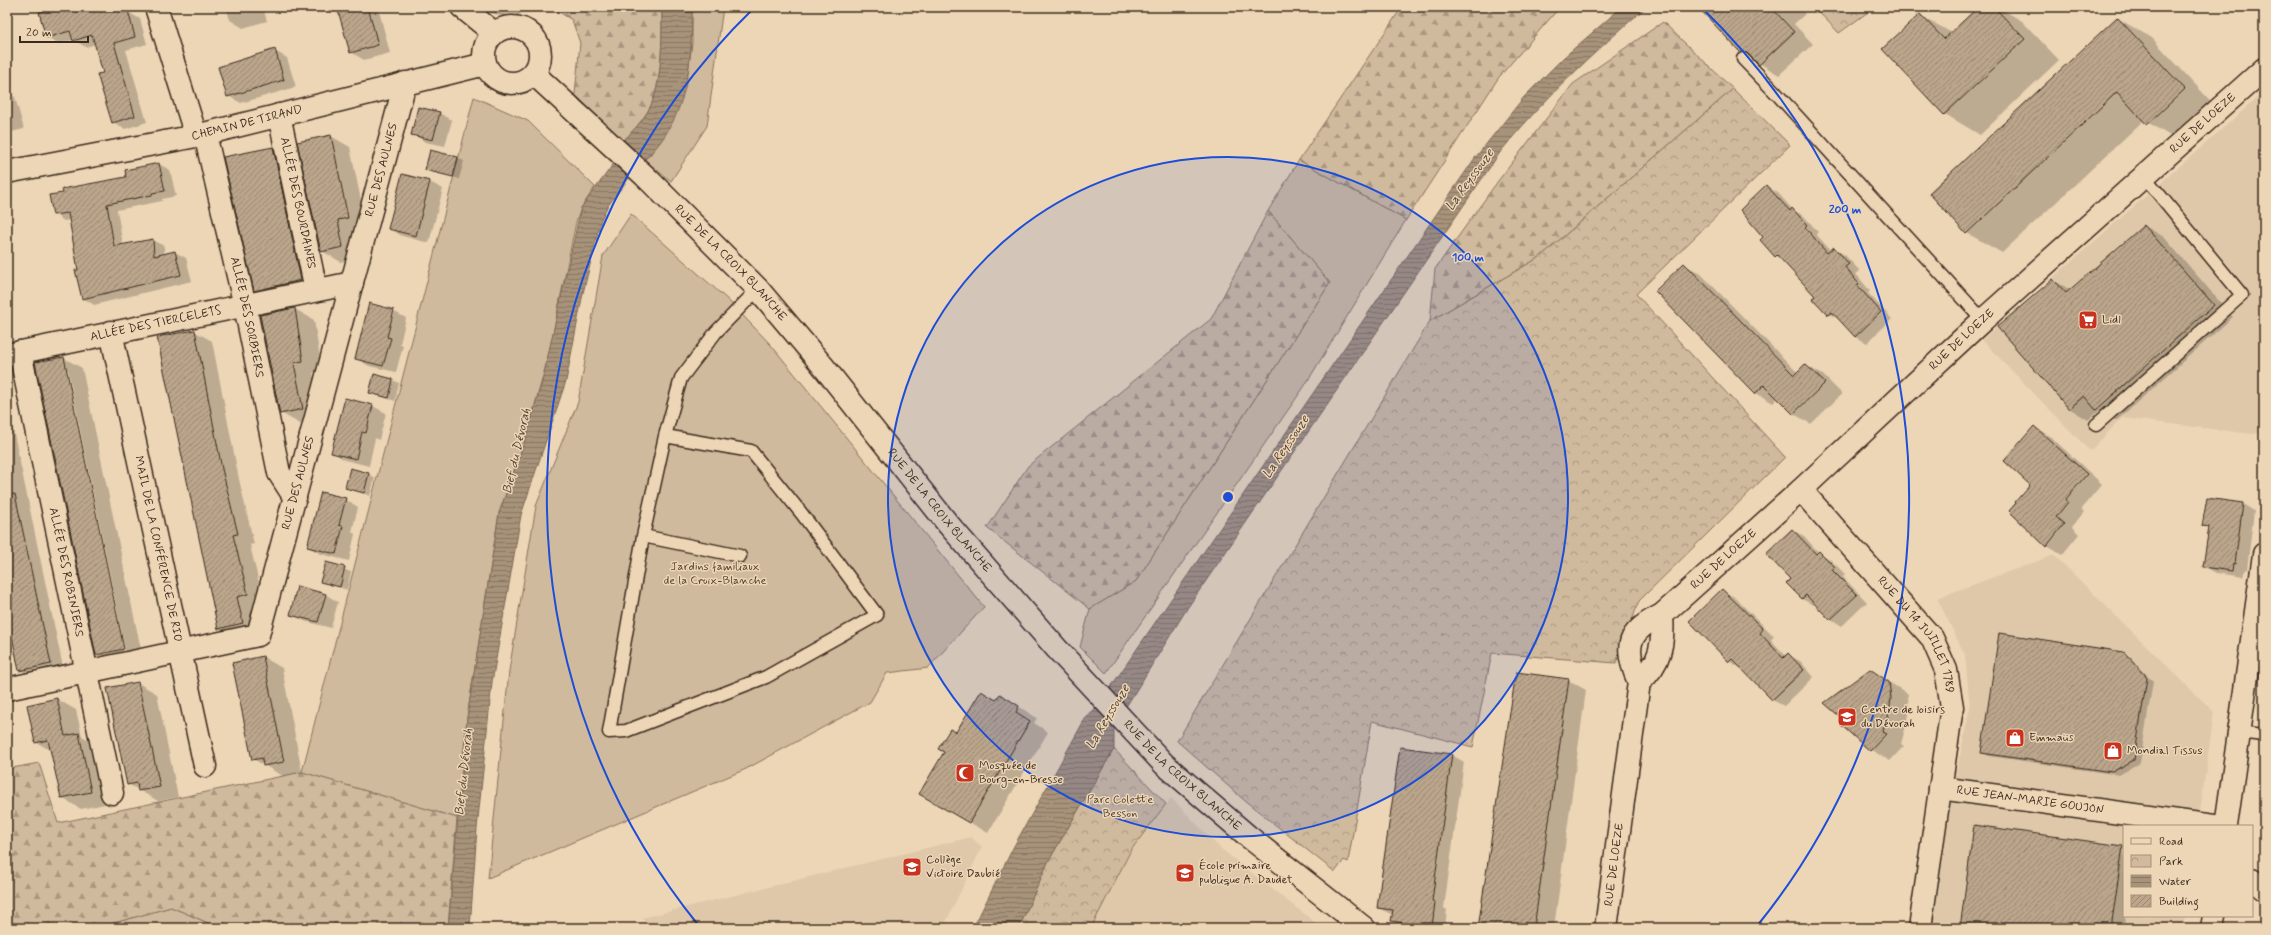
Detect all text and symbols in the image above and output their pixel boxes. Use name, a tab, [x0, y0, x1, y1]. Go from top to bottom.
scale bar	[20, 18, 88, 44]
text: 20 m	[26, 25, 52, 41]
street label: RUE DE LOEZE	[2167, 90, 2240, 157]
street label: CHEMIN DE TIRAND	[190, 102, 304, 145]
street label: RUE DES AULNES	[362, 121, 402, 218]
street label: ALLÉE DES BOURDAINES	[276, 136, 319, 271]
water label: La Reyssouze	[1442, 145, 1499, 214]
street label: RUE DE LA CROIX BLANCHE	[671, 202, 791, 325]
text: 200 m	[1829, 202, 1862, 218]
text: 100 m	[1452, 250, 1485, 266]
street label: ALLÉE DES SORBIERS	[226, 255, 267, 380]
street label: ALLÉE DES TIERCELETS	[89, 302, 223, 345]
street label: RUE DE LOEZE	[1926, 305, 1998, 374]
supermarket icon: Lidl	[2077, 309, 2099, 331]
place label: Lidl	[2102, 312, 2121, 328]
water label: Bief du Dévorah	[499, 406, 535, 495]
water label: La Reyssouze	[1259, 411, 1314, 482]
street label: RUE DES AULNES	[278, 434, 319, 531]
street label: RUE DE LA CROIX BLANCHE	[884, 445, 995, 577]
street label: MAIL DE LA CONFÉRENCE DE RIO	[130, 455, 186, 644]
centre of rings	[1221, 490, 1235, 504]
street label: ALLÉE DES ROBINIERS	[45, 506, 87, 639]
street label: RUE DE LOEZE	[1687, 525, 1760, 593]
park label: Jardins familiaux de la Croix-Blanche	[664, 559, 766, 589]
street label: RUE DU 14 JUILLET 1789	[1873, 573, 1958, 694]
water label: La Reyssouze	[1082, 681, 1134, 752]
place label: Centre de loisirs du Dévorah	[1861, 702, 1945, 732]
school or university icon: Centre de loisirs du Dévorah	[1836, 706, 1858, 728]
street label: RUE DE LA CROIX BLANCHE	[1119, 717, 1245, 835]
shop icon: Emmaüs	[2004, 727, 2026, 749]
water label: Bief du Dévorah	[451, 728, 477, 816]
place label: Emmaüs	[2029, 730, 2074, 746]
shop icon: Mondial Tissus	[2102, 740, 2124, 762]
place label: Mondial Tissus	[2127, 743, 2203, 759]
place label: Mosquée de Bourg-en-Bresse	[979, 758, 1063, 788]
mosque icon: Mosquée de Bourg-en-Bresse	[954, 762, 976, 784]
street label: RUE JEAN-MARIE GOUJON	[1956, 782, 2105, 819]
park label: Parc Colette Besson	[1087, 792, 1153, 822]
street label: RUE DE LOEZE	[1601, 822, 1628, 907]
legend	[2123, 825, 2253, 917]
text: Road	[2159, 834, 2183, 850]
place label: Collège Victoire Daubié	[926, 852, 1000, 882]
text: Park	[2159, 854, 2183, 870]
school or university icon: Collège Victoire Daubié	[901, 856, 923, 878]
place label: École primaire publique A. Daudet	[1199, 858, 1293, 888]
school or university icon: École primaire publique A. Daudet	[1174, 862, 1196, 884]
text: Water	[2159, 874, 2191, 890]
text: Building	[2159, 894, 2199, 911]

